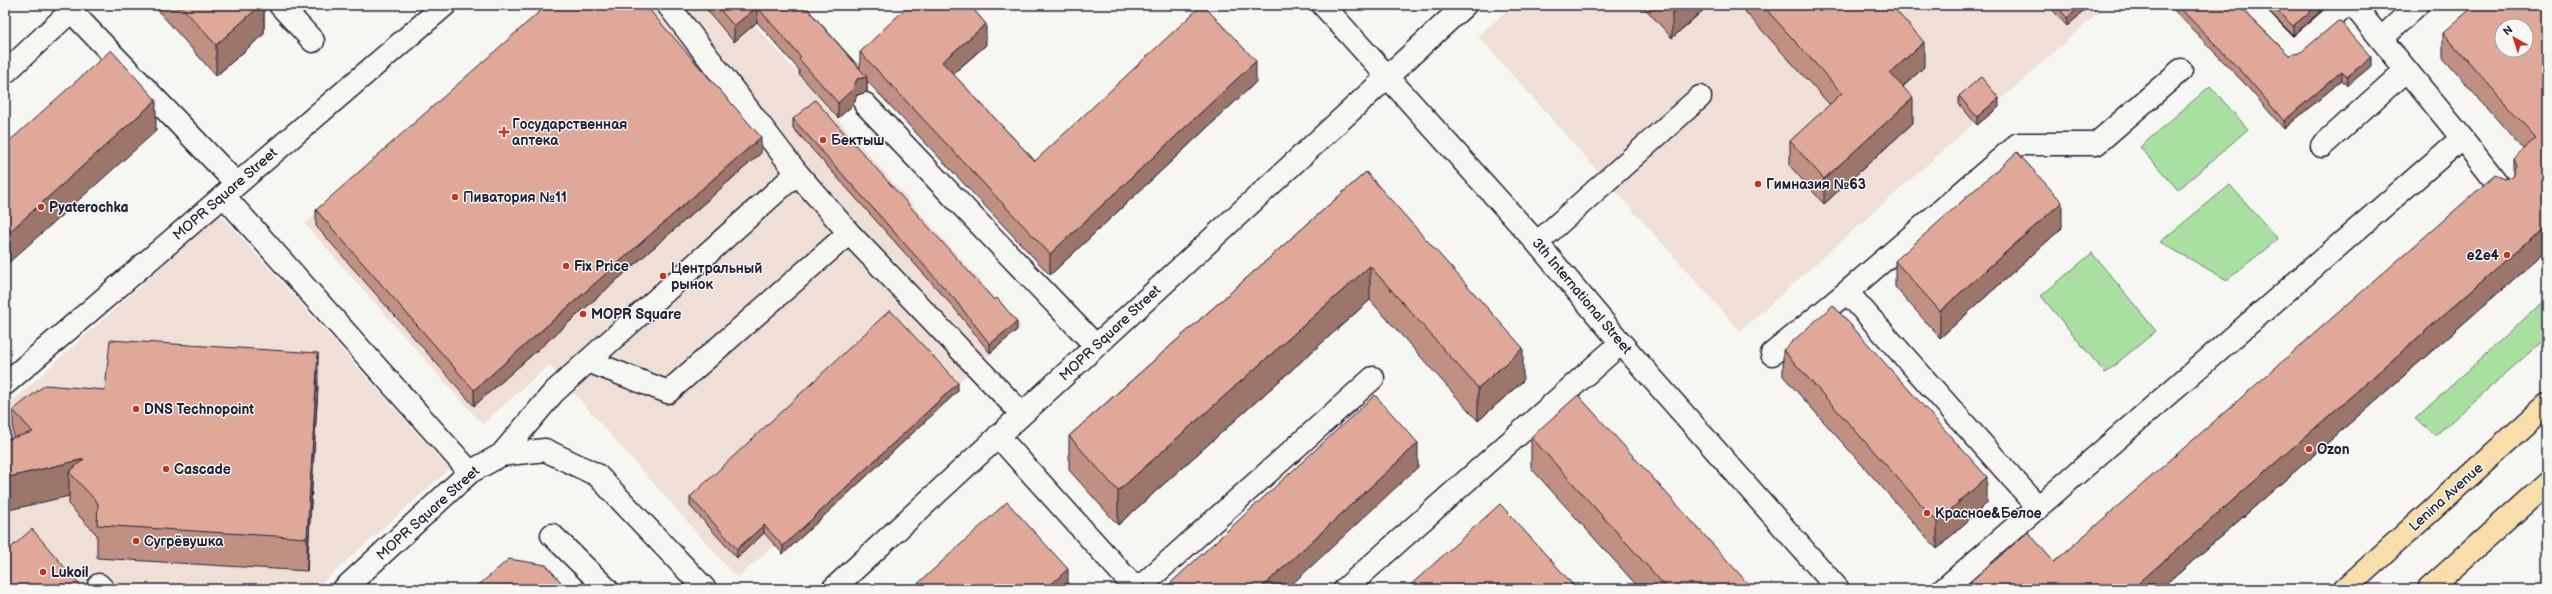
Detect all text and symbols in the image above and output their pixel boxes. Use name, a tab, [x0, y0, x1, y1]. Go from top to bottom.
north arrow	[2494, 18, 2534, 58]
text: N	[2501, 23, 2515, 38]
place label: Государственная аптека	[512, 116, 627, 149]
marker: Государственная аптека	[499, 127, 509, 137]
place label: Бектыш	[831, 132, 884, 149]
marker: Бектыш	[818, 135, 828, 145]
street label: MOPR Square Street	[169, 144, 281, 244]
place label: Гимназия №63	[1766, 176, 1866, 193]
marker: Гимназия №63	[1753, 179, 1763, 189]
place label: Пиватория №11	[463, 189, 567, 206]
marker: Пиватория №11	[450, 192, 460, 202]
place label: Pyaterochka	[49, 199, 129, 216]
marker: Pyaterochka	[36, 202, 46, 212]
street label: 3th International Street	[1529, 235, 1636, 358]
place label: е2е4	[2467, 247, 2500, 264]
marker: е2е4	[2502, 250, 2512, 260]
place label: Fix Price	[574, 258, 629, 275]
place label: Центральный рынок	[671, 260, 762, 293]
marker: Fix Price	[561, 261, 571, 271]
marker: Центральный рынок	[658, 271, 668, 281]
street label: MOPR Square Street	[1056, 281, 1165, 384]
place label: MOPR Square	[591, 306, 681, 323]
marker: MOPR Square	[578, 309, 588, 319]
place label: DNS Technopoint	[144, 401, 254, 418]
marker: DNS Technopoint	[131, 404, 141, 414]
place label: Ozon	[2317, 441, 2350, 458]
marker: Ozon	[2304, 444, 2314, 454]
street label: Lenina Avenue	[2405, 459, 2487, 535]
place label: Cascade	[174, 461, 231, 478]
street label: MOPR Square Street	[373, 462, 483, 564]
marker: Cascade	[161, 464, 171, 474]
place label: Красное&Белое	[1935, 505, 2042, 522]
marker: Красное&Белое	[1922, 508, 1932, 518]
place label: Сугрёвушка	[144, 533, 224, 550]
marker: Сугрёвушка	[131, 536, 141, 546]
place label: Lukoil	[51, 564, 89, 581]
marker: Lukoil	[38, 567, 48, 577]

